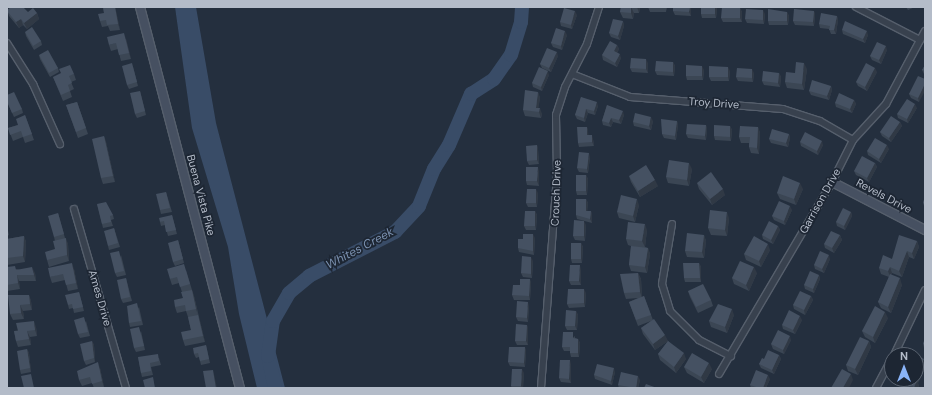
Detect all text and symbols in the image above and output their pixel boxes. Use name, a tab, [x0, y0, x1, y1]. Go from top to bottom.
street label: Troy Drive	[688, 95, 740, 111]
street label: Buena Vista Pike	[184, 153, 218, 237]
street label: Crouch Drive	[548, 160, 564, 226]
street label: Garrison Drive	[797, 166, 843, 236]
street label: Revels Drive	[854, 176, 914, 216]
water label: Whites Creek	[324, 225, 396, 273]
street label: Ames Drive	[86, 268, 114, 328]
north arrow	[884, 347, 924, 387]
text: N	[900, 349, 908, 363]

